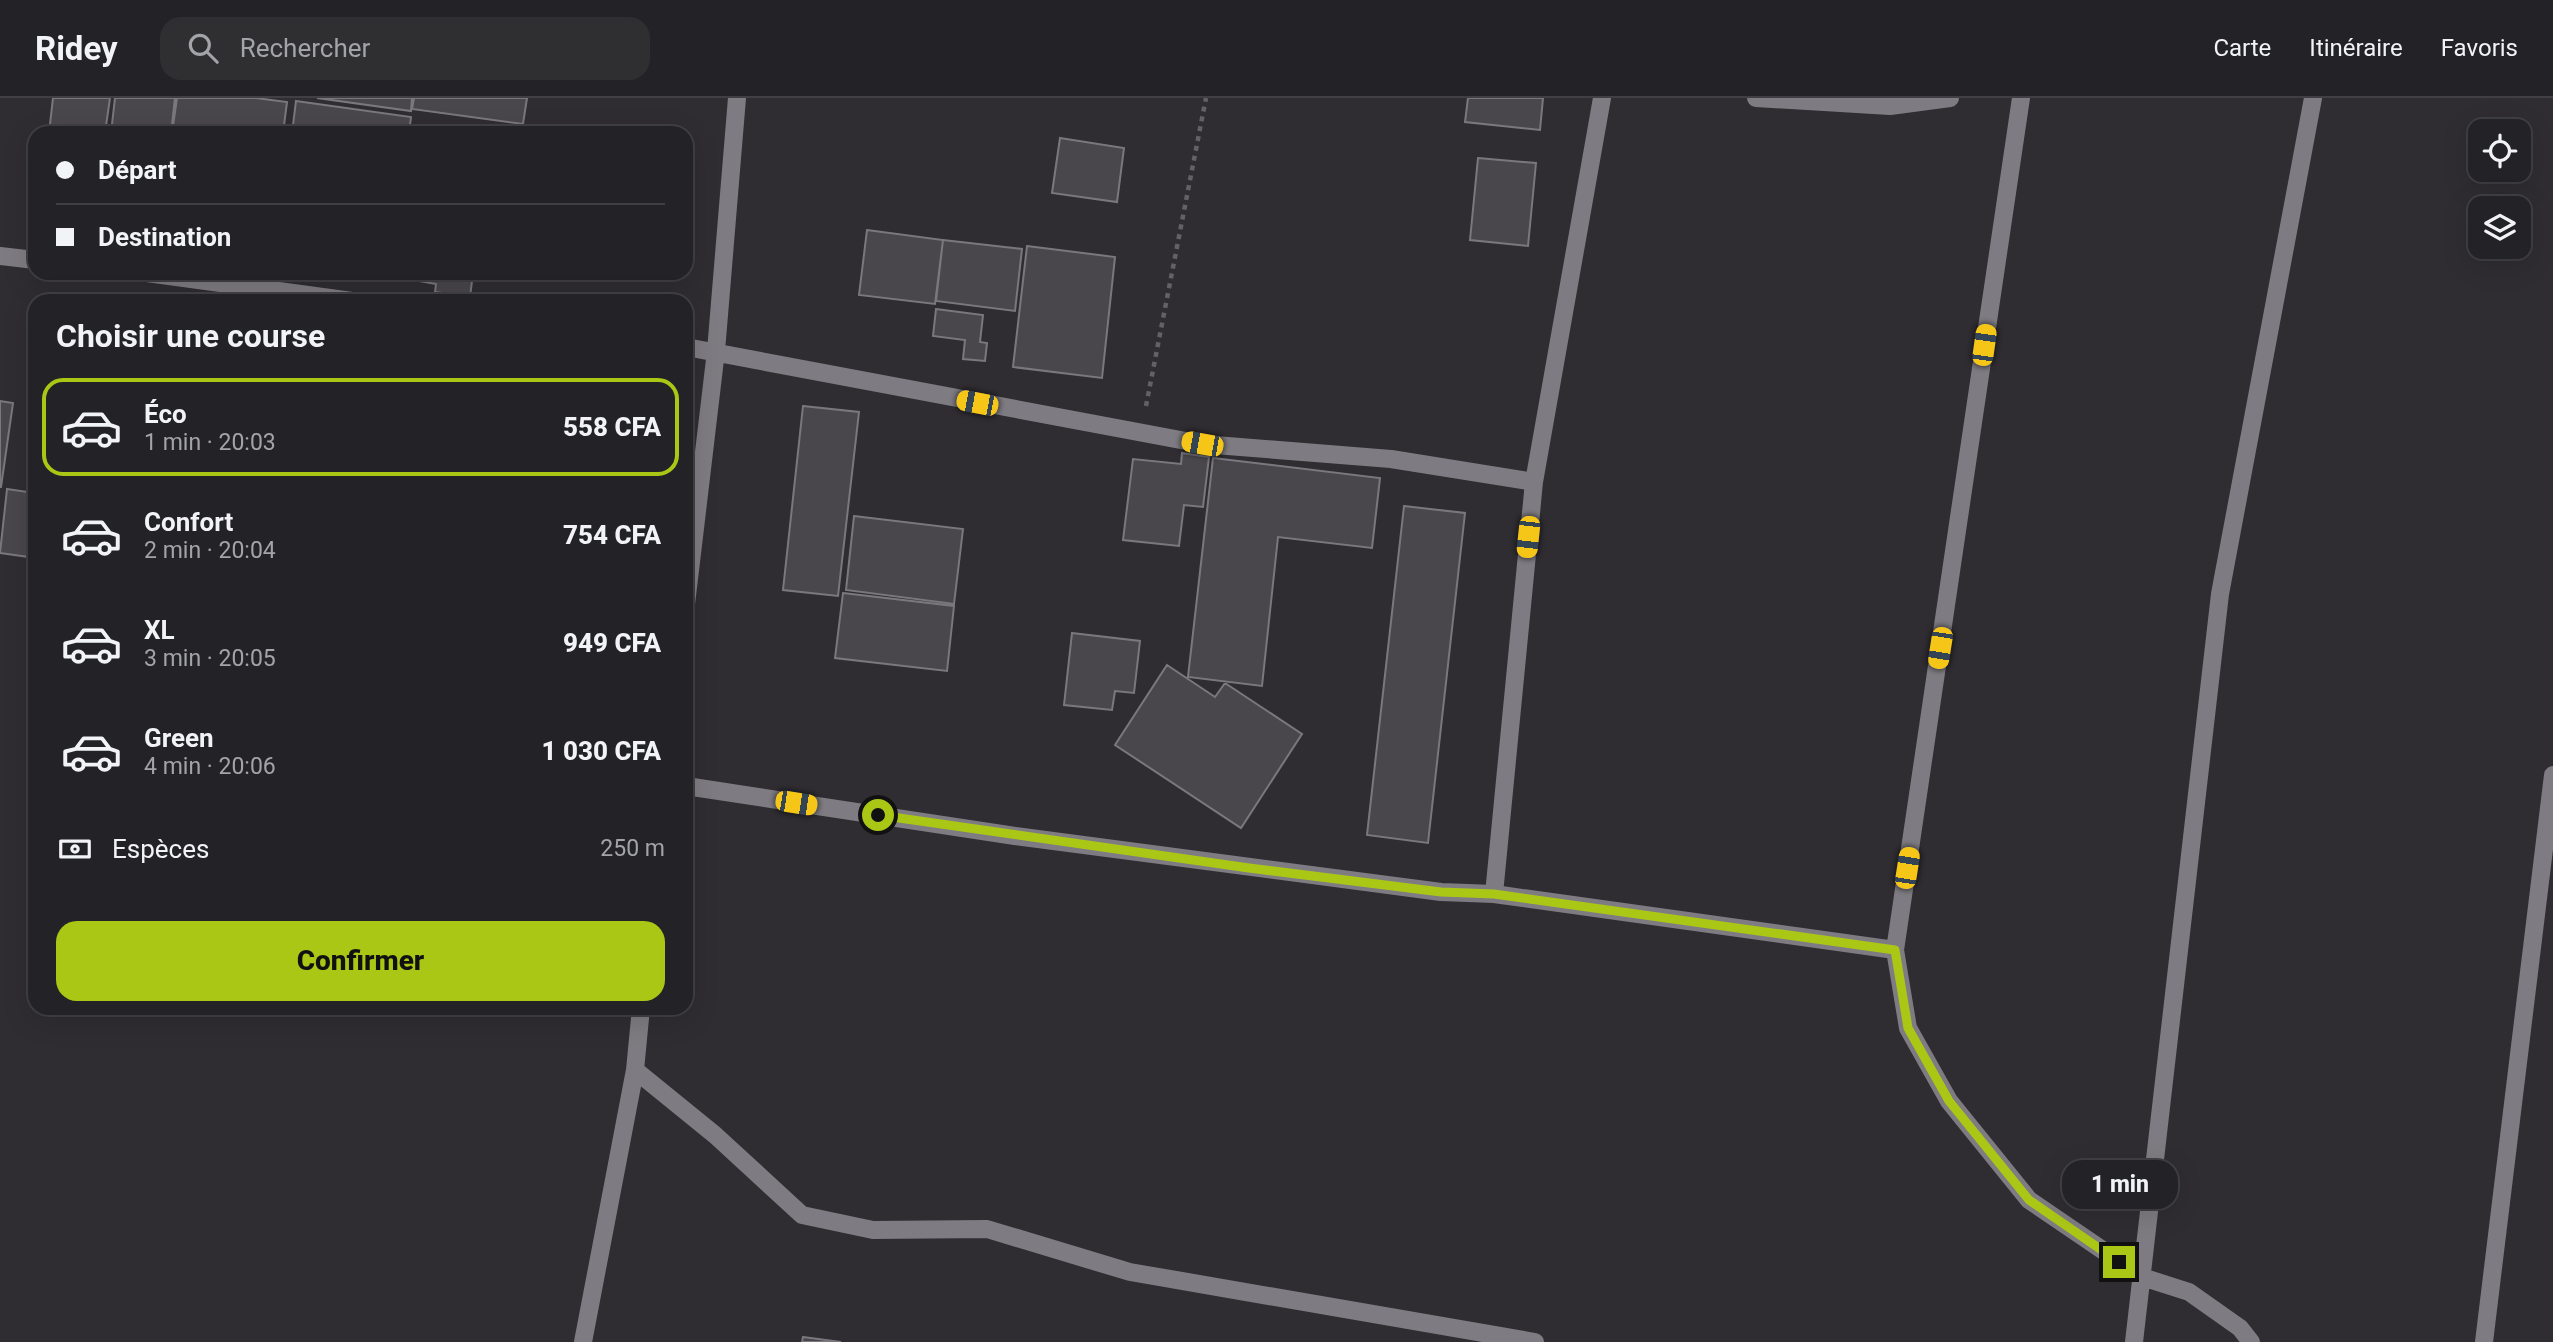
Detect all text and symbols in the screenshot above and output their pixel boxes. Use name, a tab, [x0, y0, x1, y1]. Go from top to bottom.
search box	[160, 17, 650, 80]
text: Ridey	[35, 29, 118, 68]
icon: search	[184, 29, 222, 67]
text: Rechercher	[240, 33, 370, 63]
text: Carte	[2213, 34, 2271, 62]
text: Itinéraire	[2309, 34, 2403, 62]
text: Favoris	[2441, 34, 2518, 62]
map controls	[2468, 119, 2531, 259]
button: locate	[2468, 119, 2531, 182]
text: Départ	[98, 155, 176, 185]
button: layers	[2468, 196, 2531, 259]
text: Destination	[98, 222, 231, 252]
text: Choisir une course	[56, 317, 325, 355]
car	[1971, 323, 1998, 367]
car	[955, 389, 1000, 417]
icon: car	[60, 396, 123, 459]
text: Éco	[144, 399, 187, 429]
text: 558 CFA	[563, 412, 661, 442]
text: 1 min · 20:03	[144, 429, 276, 456]
car	[1180, 430, 1225, 458]
icon: car	[60, 504, 123, 567]
text: Confort	[144, 507, 233, 537]
car	[1516, 515, 1541, 559]
text: 754 CFA	[563, 520, 661, 550]
text: 2 min · 20:04	[144, 537, 276, 564]
icon: car	[60, 612, 123, 675]
text: XL	[144, 615, 175, 645]
car	[1927, 626, 1954, 670]
text: 949 CFA	[563, 628, 661, 658]
text: 3 min · 20:05	[144, 645, 276, 672]
icon: car	[60, 720, 123, 783]
text: Green	[144, 723, 214, 753]
text: 1 030 CFA	[542, 736, 661, 766]
text: 4 min · 20:06	[144, 753, 276, 780]
car	[774, 789, 819, 817]
route start	[862, 799, 894, 831]
icon: cash	[56, 830, 94, 868]
text: Espèces	[112, 834, 209, 864]
text: 250 m	[600, 835, 665, 862]
car	[1894, 846, 1921, 890]
button: Confirmer	[56, 921, 665, 1001]
callout: 1 min	[2061, 1160, 2177, 1210]
text: 1 min	[2091, 1171, 2149, 1198]
route end	[2103, 1246, 2135, 1278]

